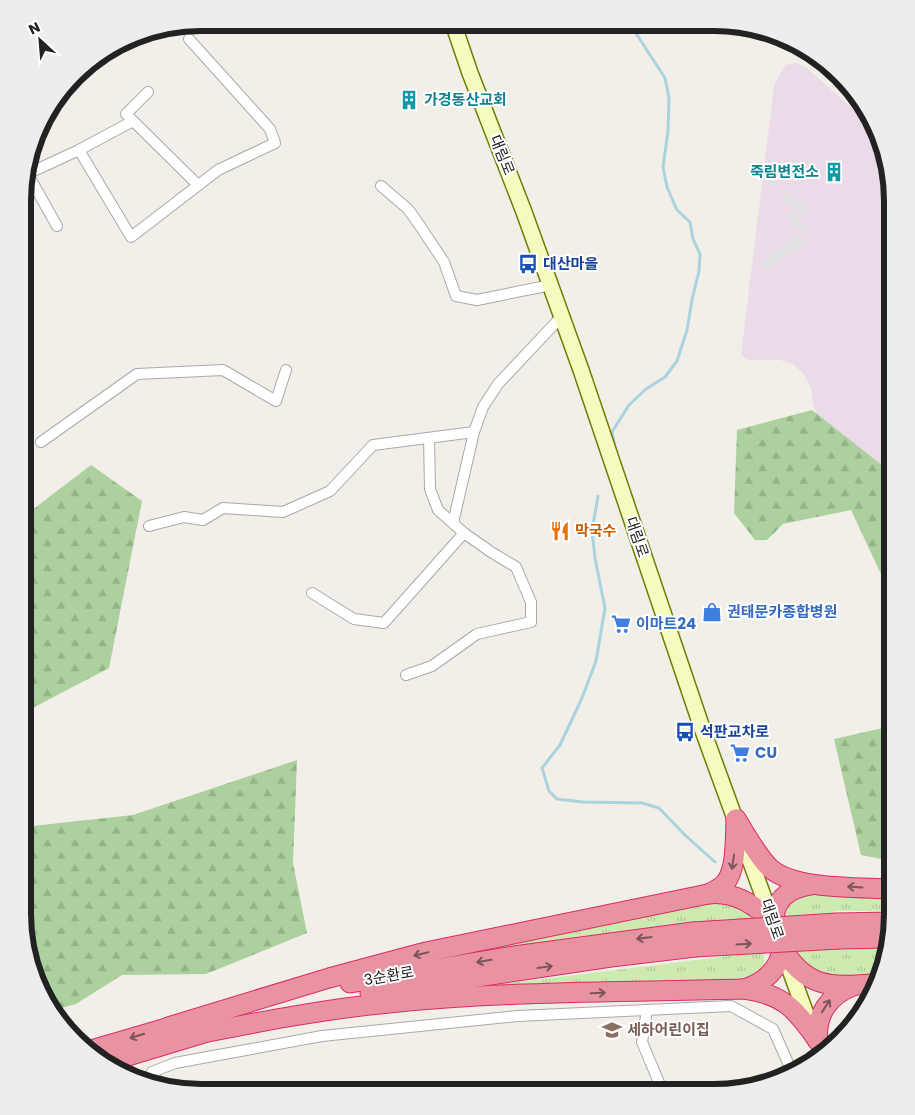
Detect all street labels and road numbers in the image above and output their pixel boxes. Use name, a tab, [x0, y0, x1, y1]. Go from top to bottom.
street label: 대림로	[485, 132, 520, 178]
street label: 대림로	[621, 514, 654, 560]
street label: 대림로	[756, 896, 789, 942]
street label: 3순환로	[362, 961, 415, 990]

